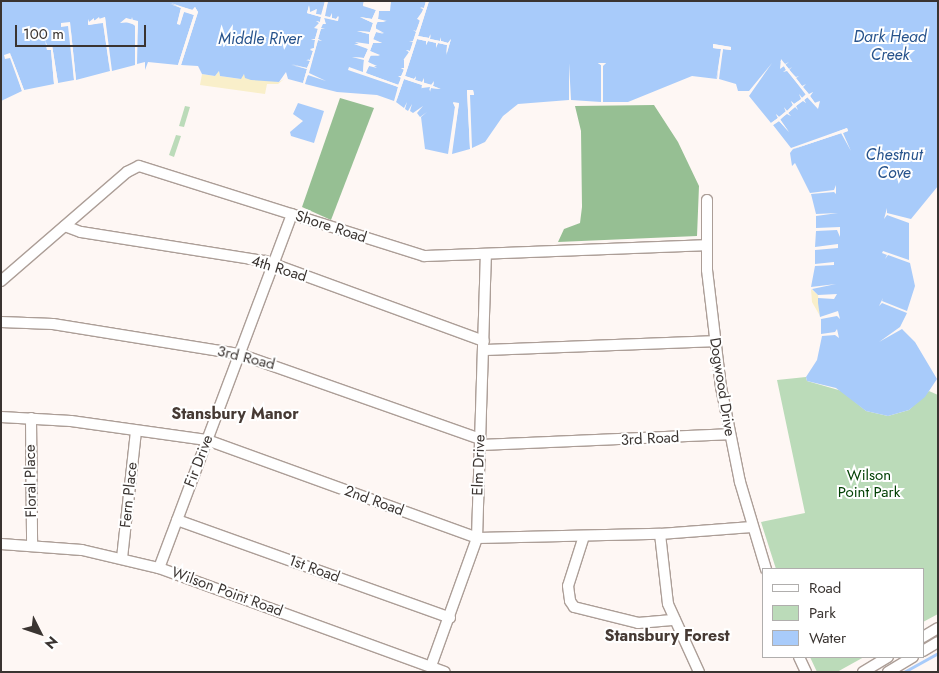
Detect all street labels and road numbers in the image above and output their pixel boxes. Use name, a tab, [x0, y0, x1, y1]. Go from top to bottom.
street label: Shore Road	[293, 207, 369, 247]
street label: 4th Road	[249, 252, 309, 286]
street label: Dogwood Drive	[705, 336, 739, 438]
street label: 3rd Road	[215, 342, 277, 374]
street label: 3rd Road	[620, 428, 680, 450]
street label: Fir Drive	[181, 432, 217, 490]
street label: Elm Drive	[469, 434, 489, 496]
street label: Floral Place	[21, 444, 41, 518]
street label: Fern Place	[117, 461, 141, 529]
street label: 2nd Road	[342, 482, 406, 520]
street label: 1st Road	[286, 551, 342, 587]
street label: Wilson Point Road	[169, 564, 285, 620]

